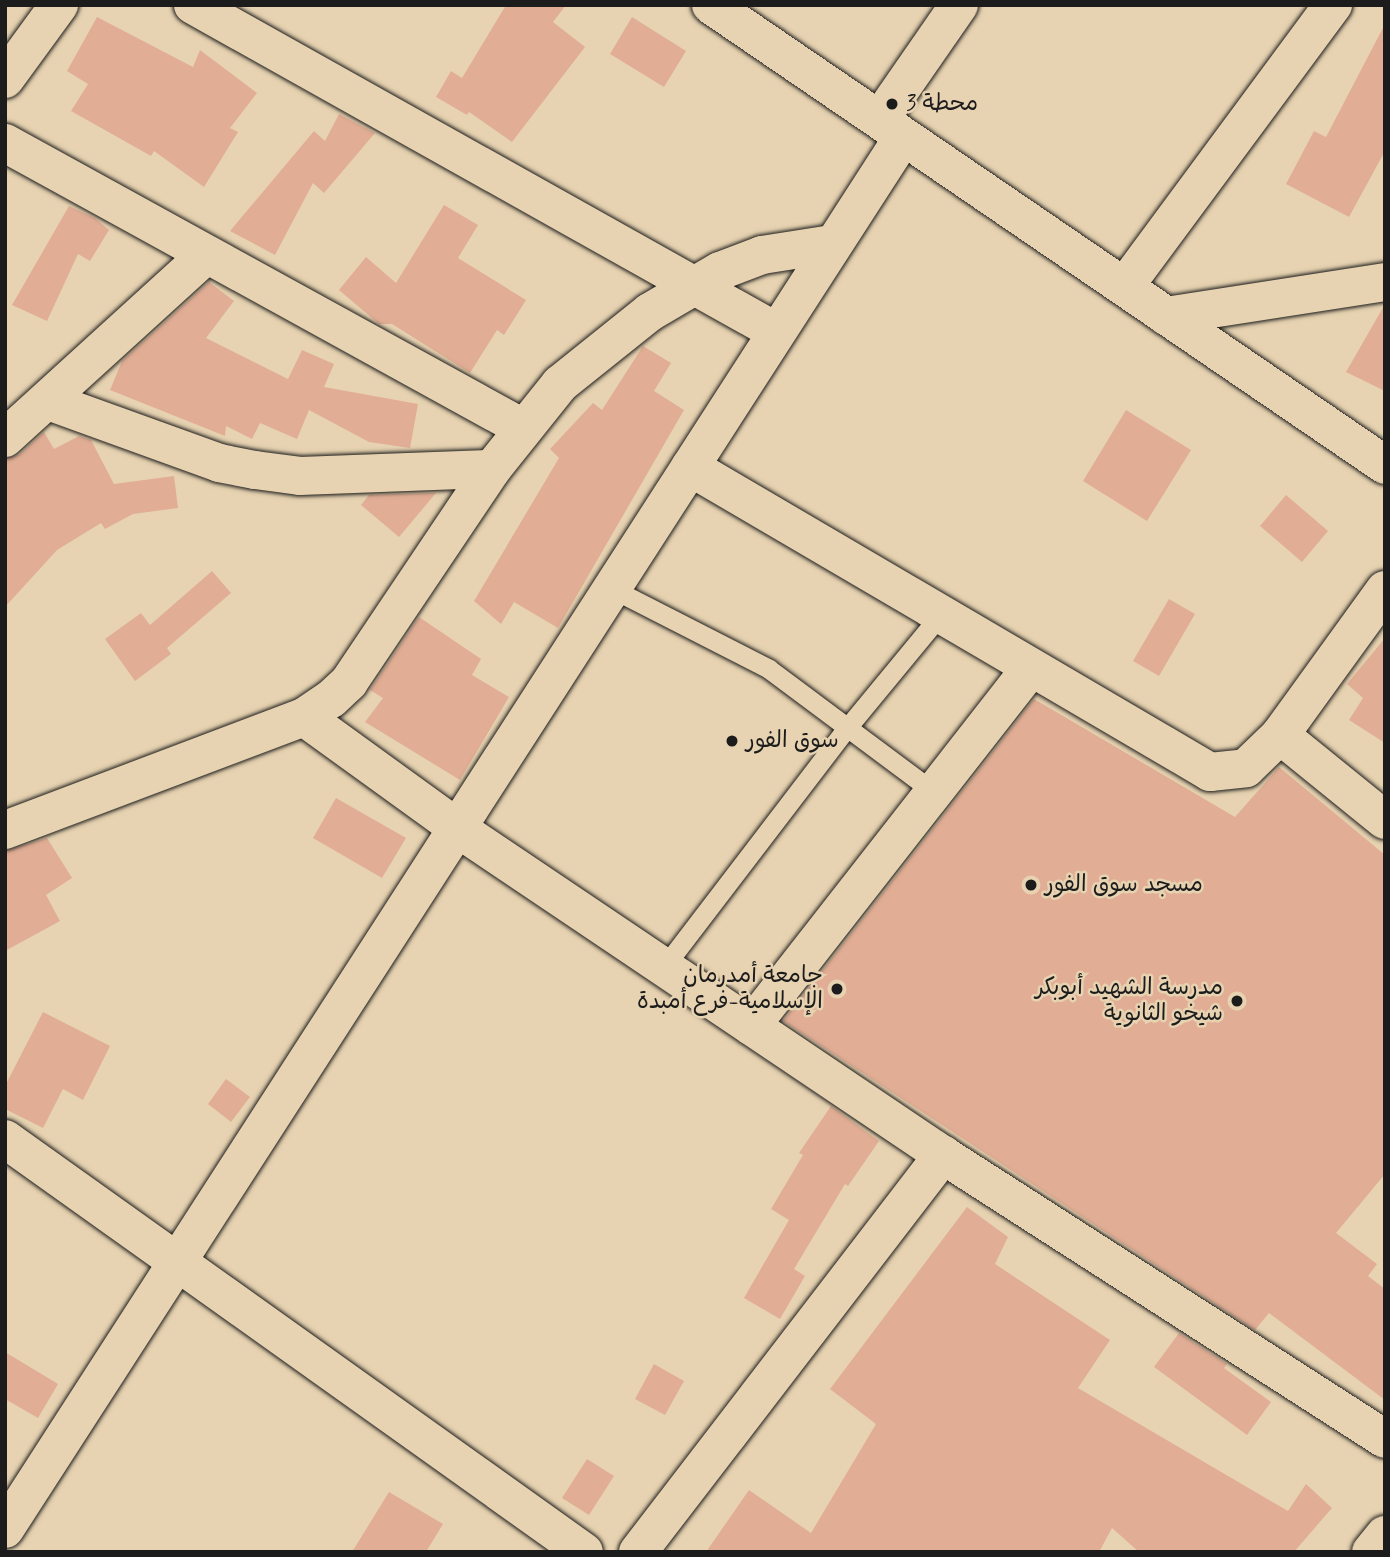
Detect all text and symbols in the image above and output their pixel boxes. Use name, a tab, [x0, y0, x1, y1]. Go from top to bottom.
place label: محطة 3	[906, 90, 978, 118]
marker: محطة 3	[884, 96, 900, 112]
place label: سوق الفور	[746, 727, 839, 755]
marker: سوق الفور	[724, 733, 740, 749]
place label: مسجد سوق الفور	[1045, 871, 1203, 899]
marker: مسجد سوق الفور	[1023, 877, 1039, 893]
place label: جامعة أمدرمان الإسلامية-فرع أمبدة	[637, 962, 823, 1016]
place label: مدرسة الشهيد أبوبكر شيخو الثانوية	[1035, 974, 1223, 1028]
marker: جامعة أمدرمان الإسلامية-فرع أمبدة	[829, 981, 845, 997]
marker: مدرسة الشهيد أبوبكر شيخو الثانوية	[1229, 993, 1245, 1009]

